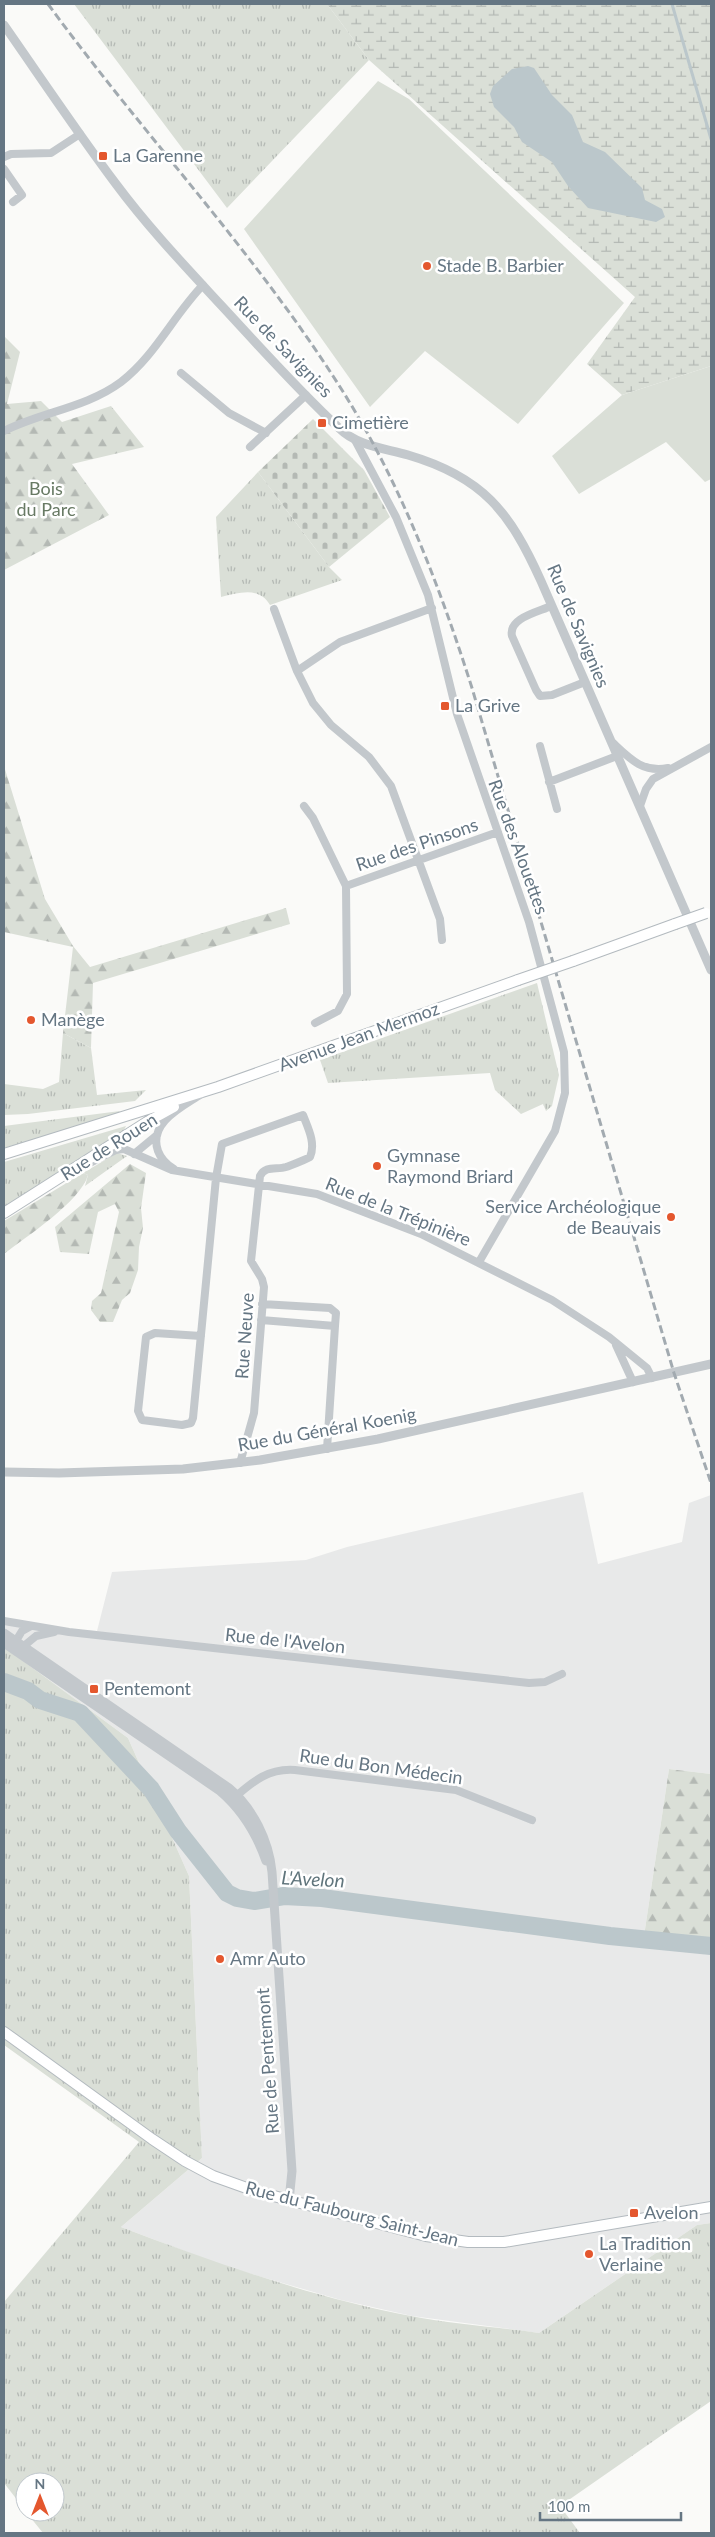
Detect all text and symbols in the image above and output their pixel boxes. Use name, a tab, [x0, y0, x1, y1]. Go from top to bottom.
place label: La Garenne	[113, 144, 203, 166]
marker: La Garenne	[97, 150, 109, 162]
place label: Stade B. Barbier	[437, 254, 564, 276]
marker: Stade B. Barbier	[421, 260, 433, 272]
street label: Rue de Savignies	[230, 291, 338, 402]
place label: Cimetière	[332, 411, 409, 433]
marker: Cimetière	[316, 417, 328, 429]
park label: Bois du Parc	[17, 477, 76, 520]
street label: Rue de Savignies	[543, 560, 615, 691]
place label: La Grive	[455, 694, 520, 716]
marker: La Grive	[439, 700, 451, 712]
street label: Rue des Alouettes	[484, 776, 554, 917]
street label: Rue des Pinsons	[353, 813, 481, 875]
street label: Avenue Jean Mermoz	[275, 997, 442, 1075]
place label: Manège	[41, 1008, 105, 1030]
marker: Manège	[25, 1014, 37, 1026]
street label: Rue de Rouen	[56, 1108, 161, 1185]
place label: Gymnase Raymond Briard	[387, 1144, 513, 1187]
marker: Gymnase Raymond Briard	[371, 1160, 383, 1172]
street label: Rue de la Trépinière	[322, 1172, 474, 1250]
place label: Service Archéologique de Beauvais	[485, 1195, 661, 1238]
marker: Service Archéologique de Beauvais	[665, 1211, 677, 1223]
street label: Rue Neuve	[230, 1292, 258, 1380]
street label: Rue du Général Koenig	[236, 1402, 418, 1456]
street label: Rue de l'Avelon	[224, 1623, 346, 1657]
place label: Pentemont	[104, 1677, 192, 1699]
marker: Pentemont	[88, 1683, 100, 1695]
street label: Rue du Bon Médecin	[298, 1744, 464, 1788]
water label: L'Avelon	[281, 1865, 345, 1892]
place label: Amr Auto	[230, 1947, 306, 1969]
marker: Amr Auto	[214, 1953, 226, 1965]
street label: Rue de Pentemont	[251, 1987, 283, 2135]
street label: Rue du Faubourg Saint-Jean	[243, 2176, 461, 2250]
place label: Avelon	[644, 2201, 699, 2223]
marker: Avelon	[628, 2207, 640, 2219]
place label: La Tradition Verlaine	[599, 2232, 691, 2275]
marker: La Tradition Verlaine	[583, 2248, 595, 2260]
north arrow	[15, 2472, 65, 2522]
text: N	[35, 2475, 45, 2492]
scale bar	[540, 2490, 681, 2522]
text: 100 m	[548, 2497, 590, 2515]

